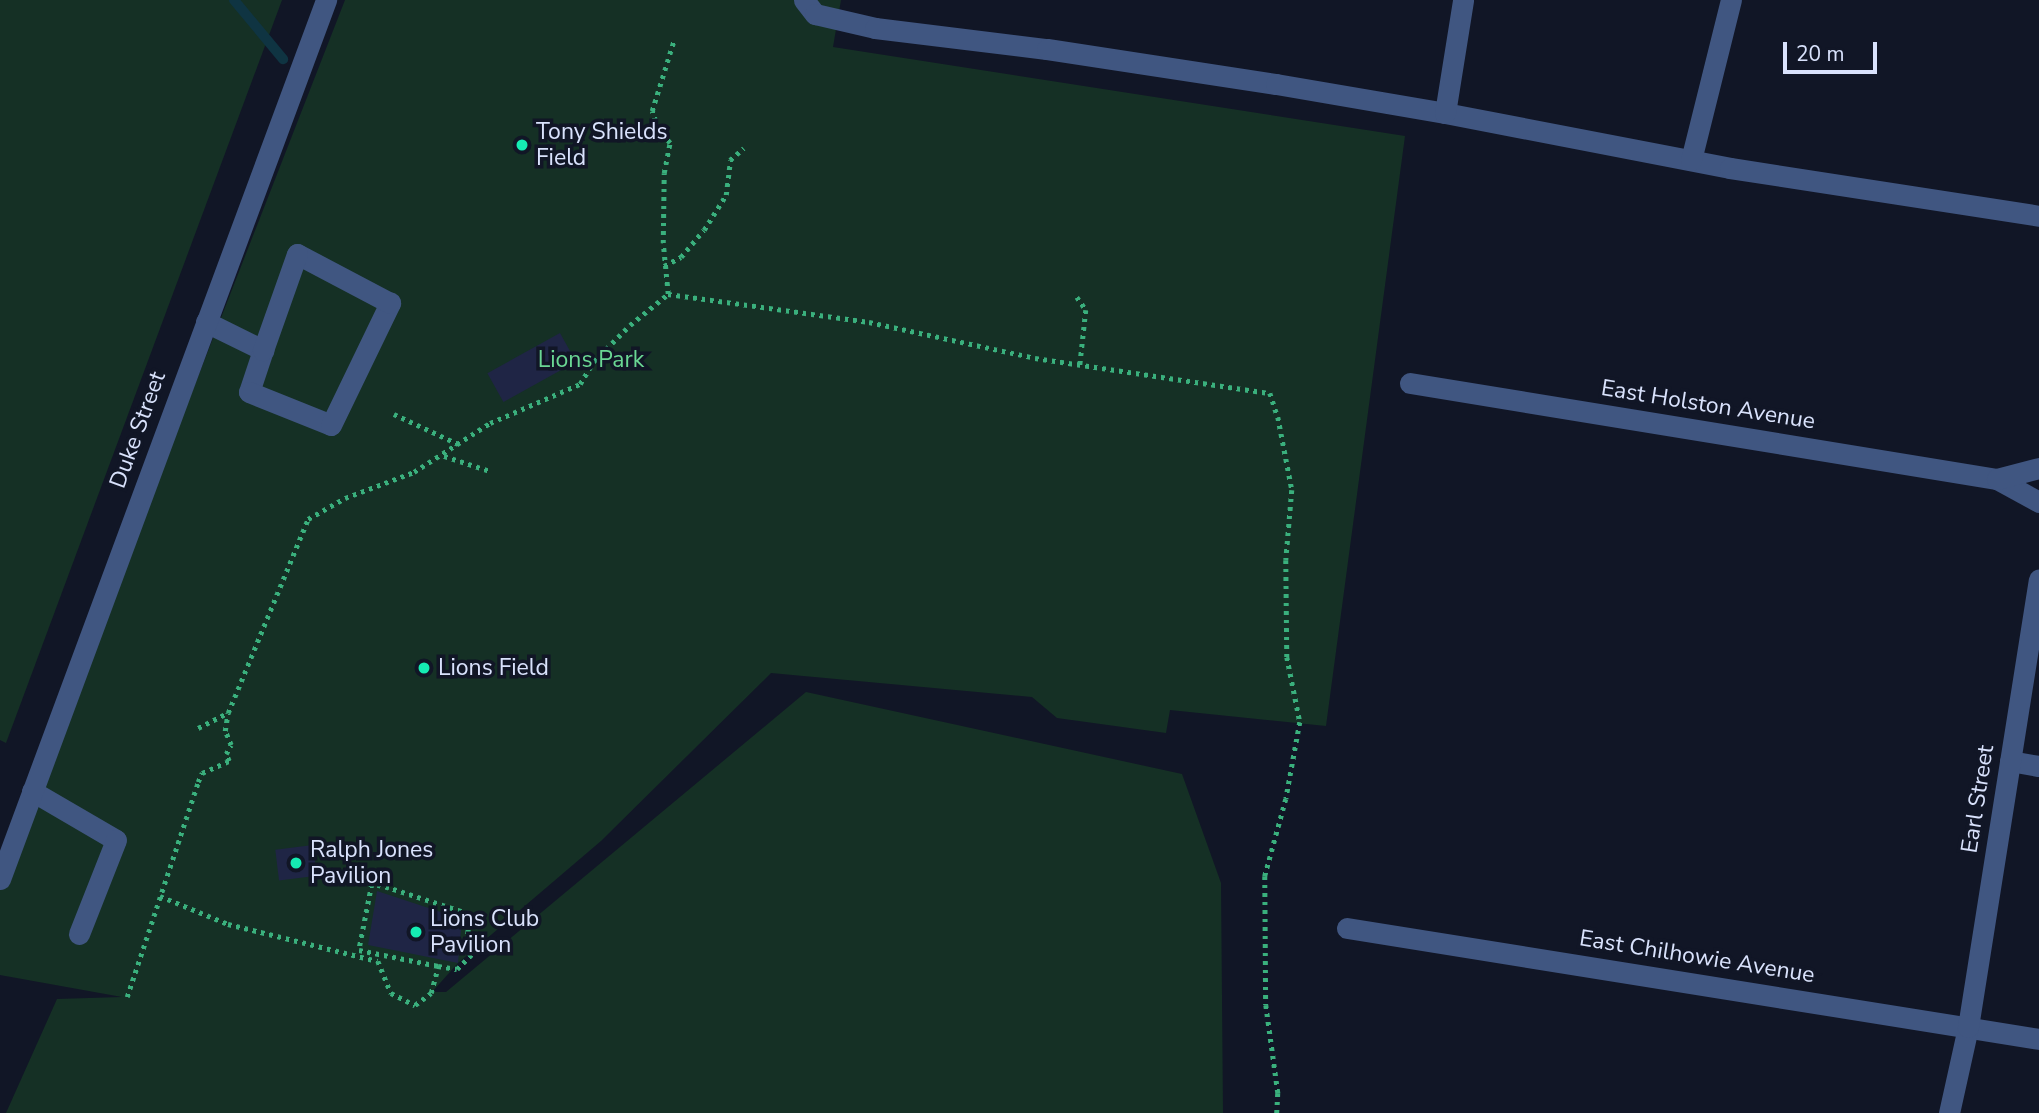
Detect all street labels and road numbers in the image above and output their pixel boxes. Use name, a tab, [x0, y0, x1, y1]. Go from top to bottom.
street label: Duke Street	[104, 368, 172, 492]
street label: East Holston Avenue	[1599, 374, 1817, 436]
street label: Earl Street	[1956, 743, 2000, 855]
street label: East Chilhowie Avenue	[1577, 925, 1817, 989]

